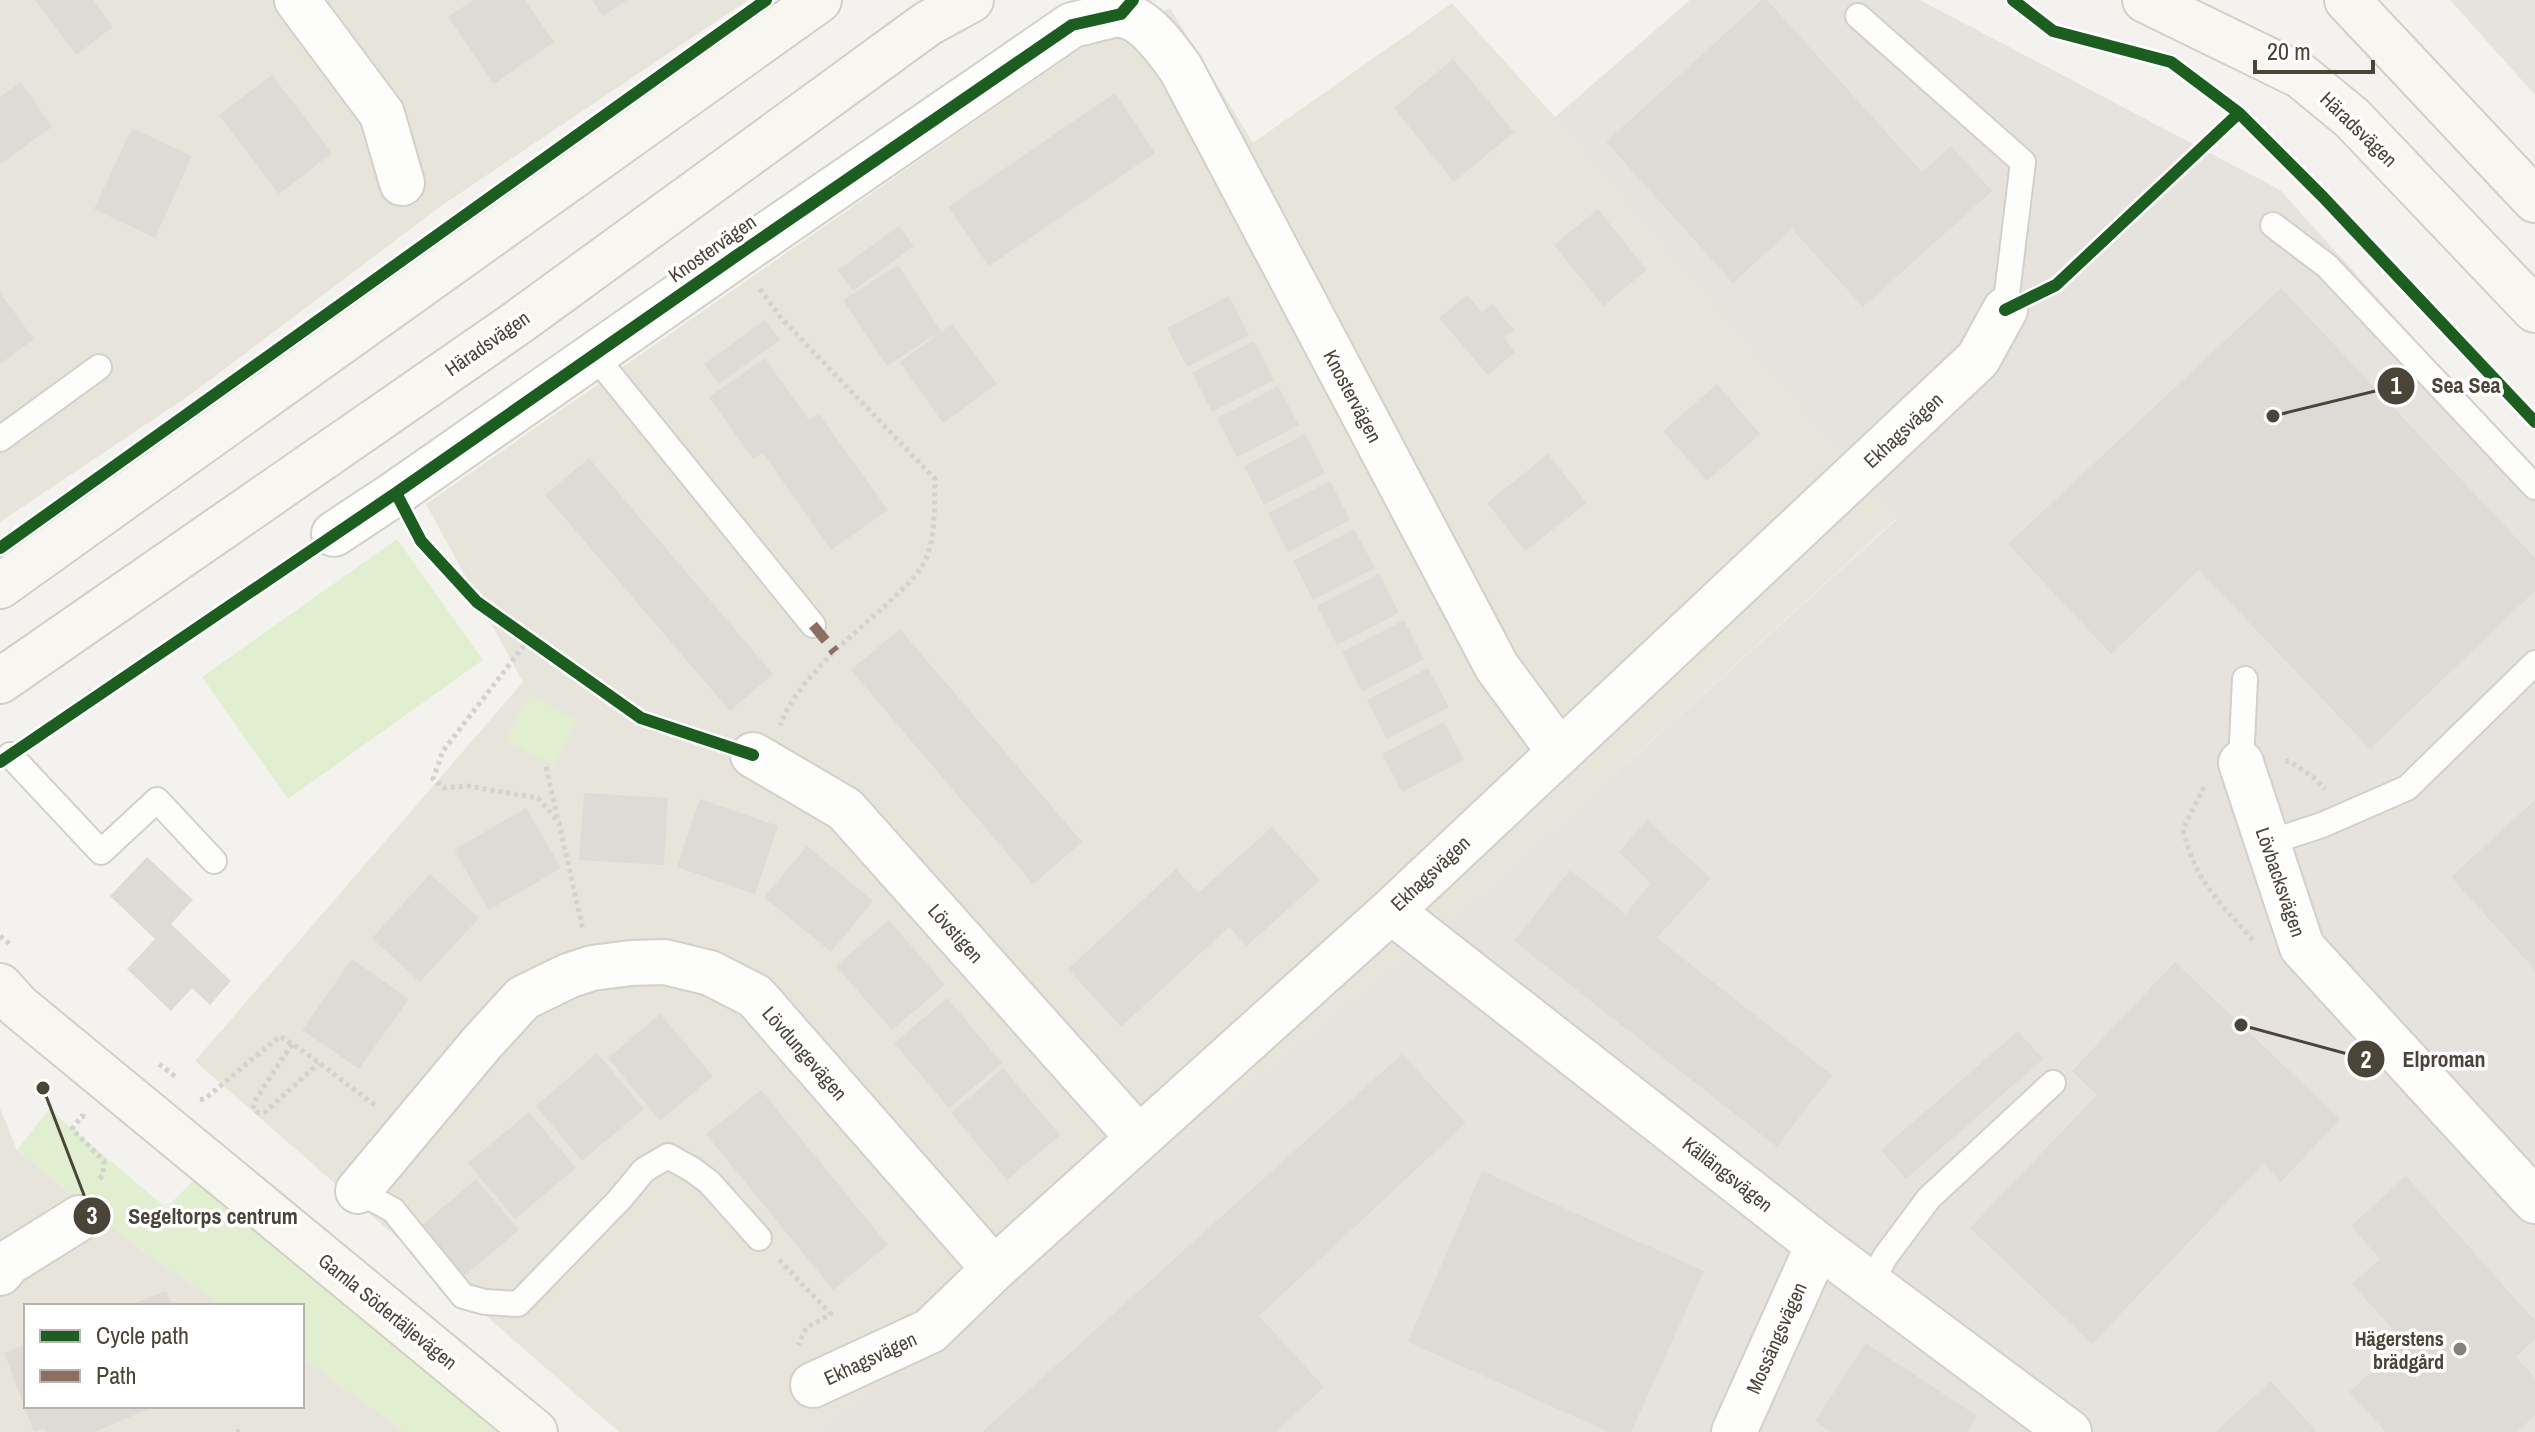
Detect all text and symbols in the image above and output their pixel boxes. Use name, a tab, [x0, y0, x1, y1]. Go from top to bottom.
scale bar	[2255, 24, 2373, 74]
text: 20 m	[2267, 35, 2311, 67]
street label: Häradsvägen	[2315, 85, 2403, 173]
street label: Knostervägen	[663, 208, 761, 288]
street label: Häradsvägen	[439, 304, 535, 382]
street label: Knostervägen	[1317, 345, 1389, 447]
callout: Sea Sea	[2376, 363, 2517, 409]
text: 1	[2391, 369, 2402, 401]
text: Sea Sea	[2431, 370, 2501, 400]
street label: Ekhagsvägen	[1857, 386, 1949, 474]
street label: Lövbacksvägen	[2250, 824, 2312, 940]
street label: Ekhagsvägen	[1384, 829, 1476, 917]
street label: Lövstigen	[922, 898, 990, 968]
street label: Lövdungevägen	[757, 1000, 853, 1106]
callout: Elproman	[2346, 1036, 2502, 1082]
text: 2	[2361, 1043, 2372, 1075]
text: Elproman	[2402, 1044, 2486, 1074]
street label: Källängsvägen	[1677, 1130, 1779, 1218]
callout: Segeltorps centrum	[72, 1193, 314, 1239]
text: 3	[87, 1199, 98, 1231]
text: Segeltorps centrum	[128, 1201, 298, 1231]
street label: Gamla Södertäljevägen	[313, 1247, 463, 1375]
street label: Mossängsvägen	[1739, 1278, 1813, 1398]
legend	[24, 1304, 304, 1408]
text: Cycle path	[96, 1319, 189, 1351]
street label: Ekhagsvägen	[819, 1325, 921, 1391]
place label: Hägerstens brädgård	[2355, 1325, 2444, 1375]
marker: Hägerstens brädgård	[2451, 1340, 2469, 1358]
text: Path	[96, 1359, 137, 1391]

